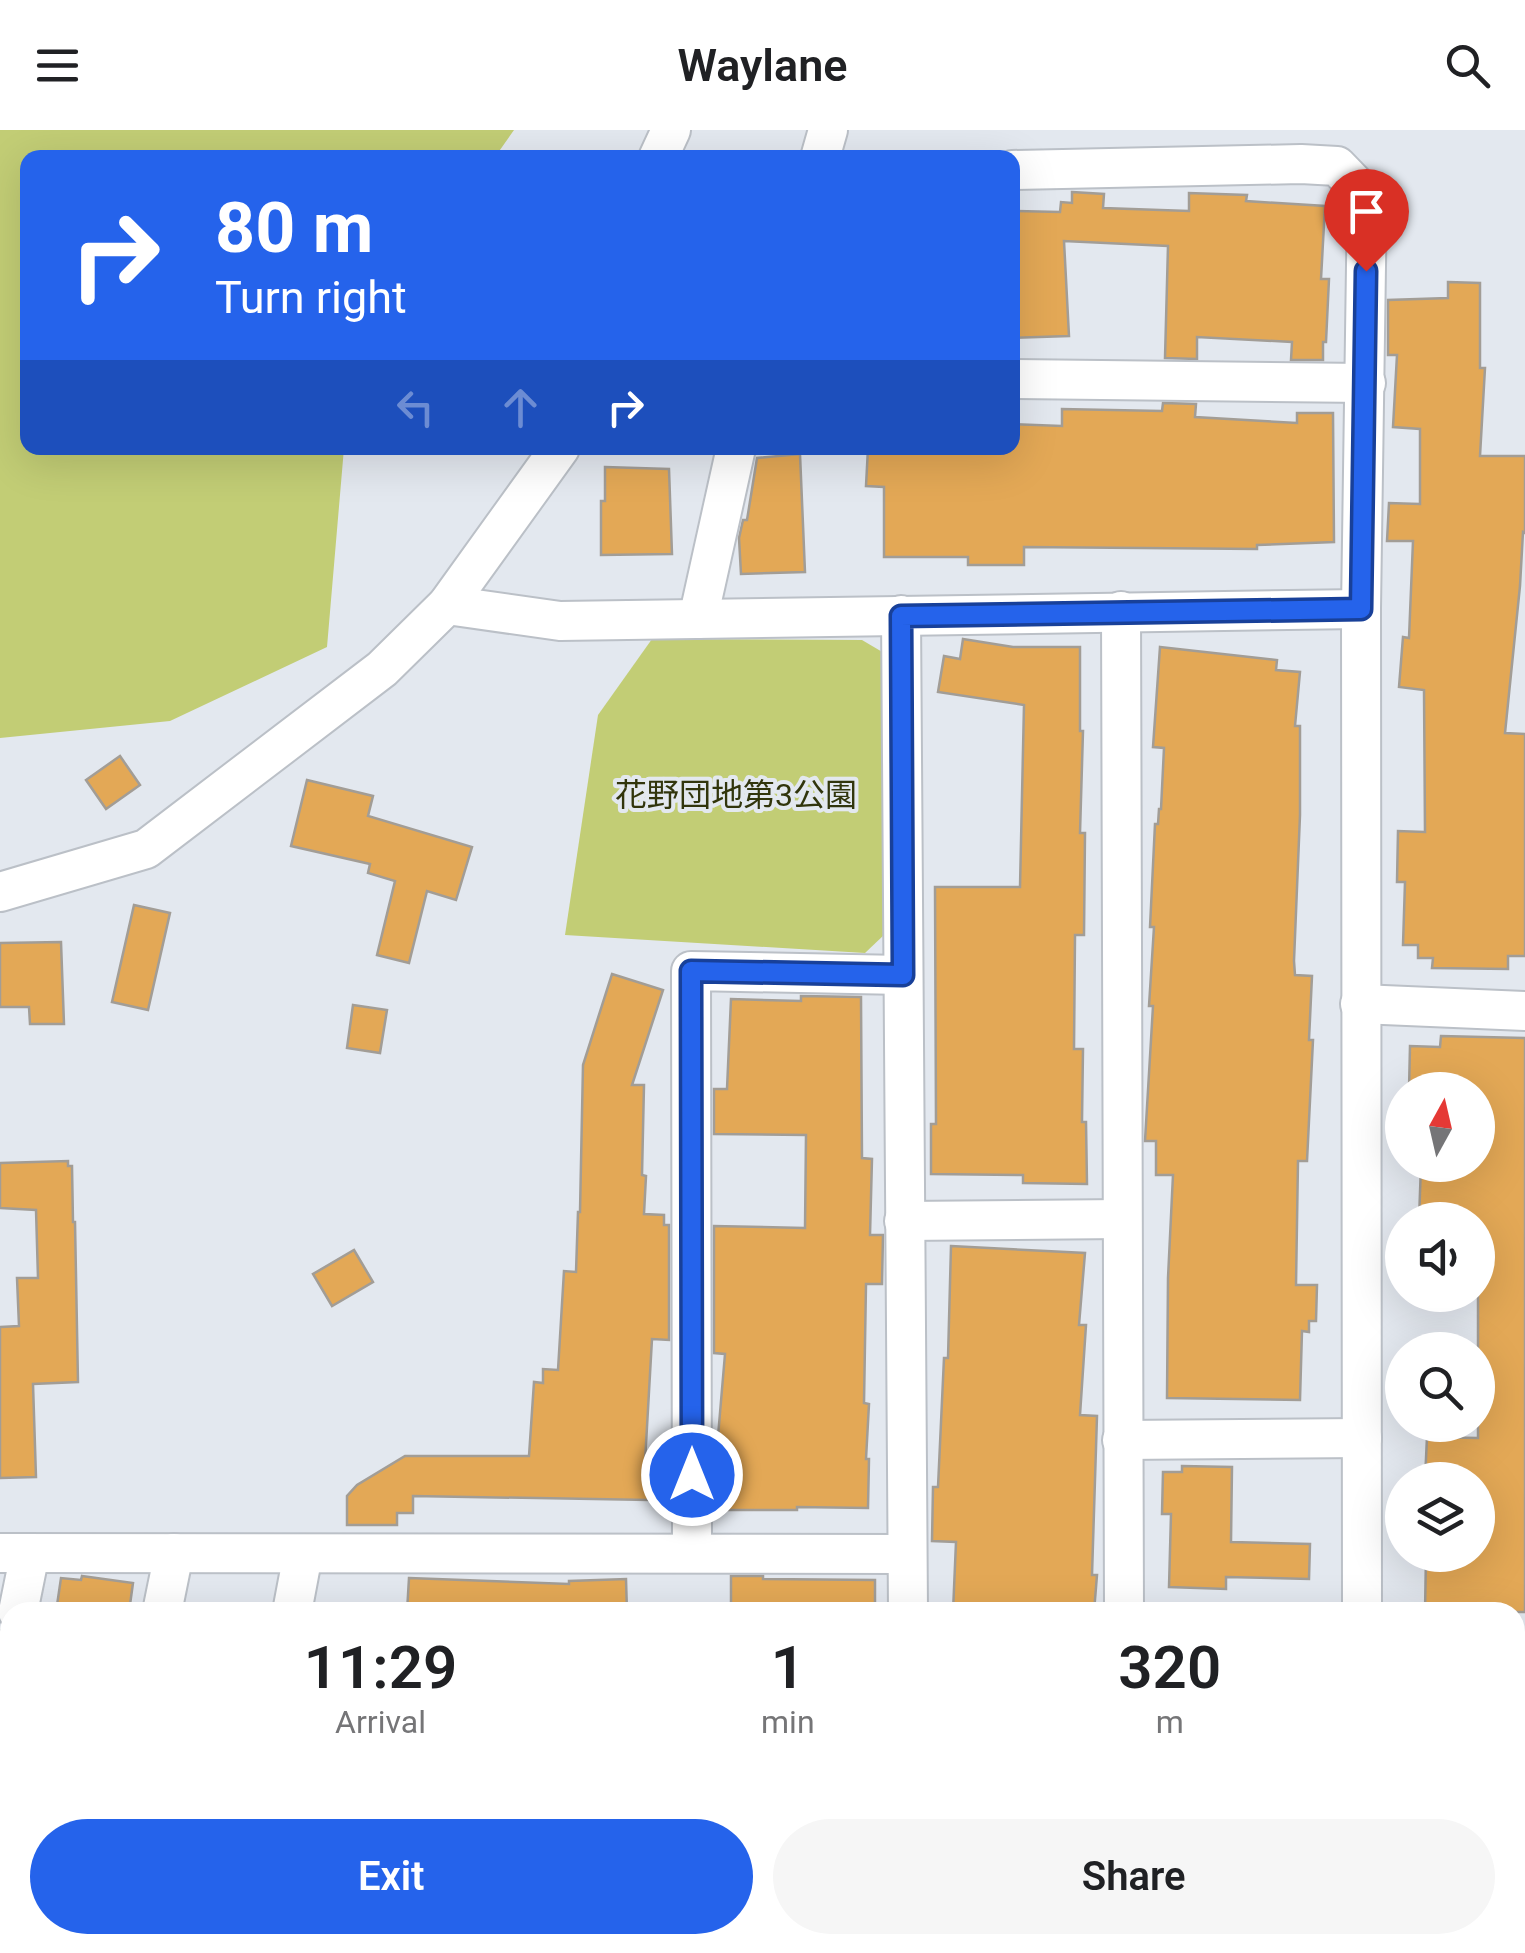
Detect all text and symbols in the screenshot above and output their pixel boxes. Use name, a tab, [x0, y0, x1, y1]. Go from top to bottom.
icon: menu	[30, 38, 85, 93]
icon: search	[1440, 38, 1495, 93]
text: Waylane	[677, 39, 848, 92]
pin	[1324, 169, 1409, 272]
icon: arrive	[1339, 184, 1394, 239]
text: 80 m	[215, 187, 373, 269]
icon: right	[50, 190, 180, 320]
text: Turn right	[215, 271, 407, 324]
icon: left	[388, 380, 443, 435]
icon: ahead	[493, 380, 548, 435]
icon: right	[598, 380, 653, 435]
park label: 花野団地第3公園	[615, 776, 857, 814]
north arrow	[1385, 1072, 1495, 1182]
map controls	[1385, 1072, 1495, 1572]
button: sound	[1385, 1202, 1495, 1312]
button: search	[1385, 1332, 1495, 1442]
position arrow	[640, 1423, 744, 1527]
button: layers	[1385, 1462, 1495, 1572]
text: 11:29	[304, 1632, 457, 1703]
text: 1	[771, 1632, 805, 1703]
text: 320	[1118, 1632, 1221, 1703]
text: Arrival	[335, 1703, 426, 1741]
text: min	[761, 1703, 815, 1741]
text: m	[1156, 1703, 1184, 1741]
button: Exit	[30, 1819, 753, 1934]
button: Share	[773, 1819, 1495, 1934]

